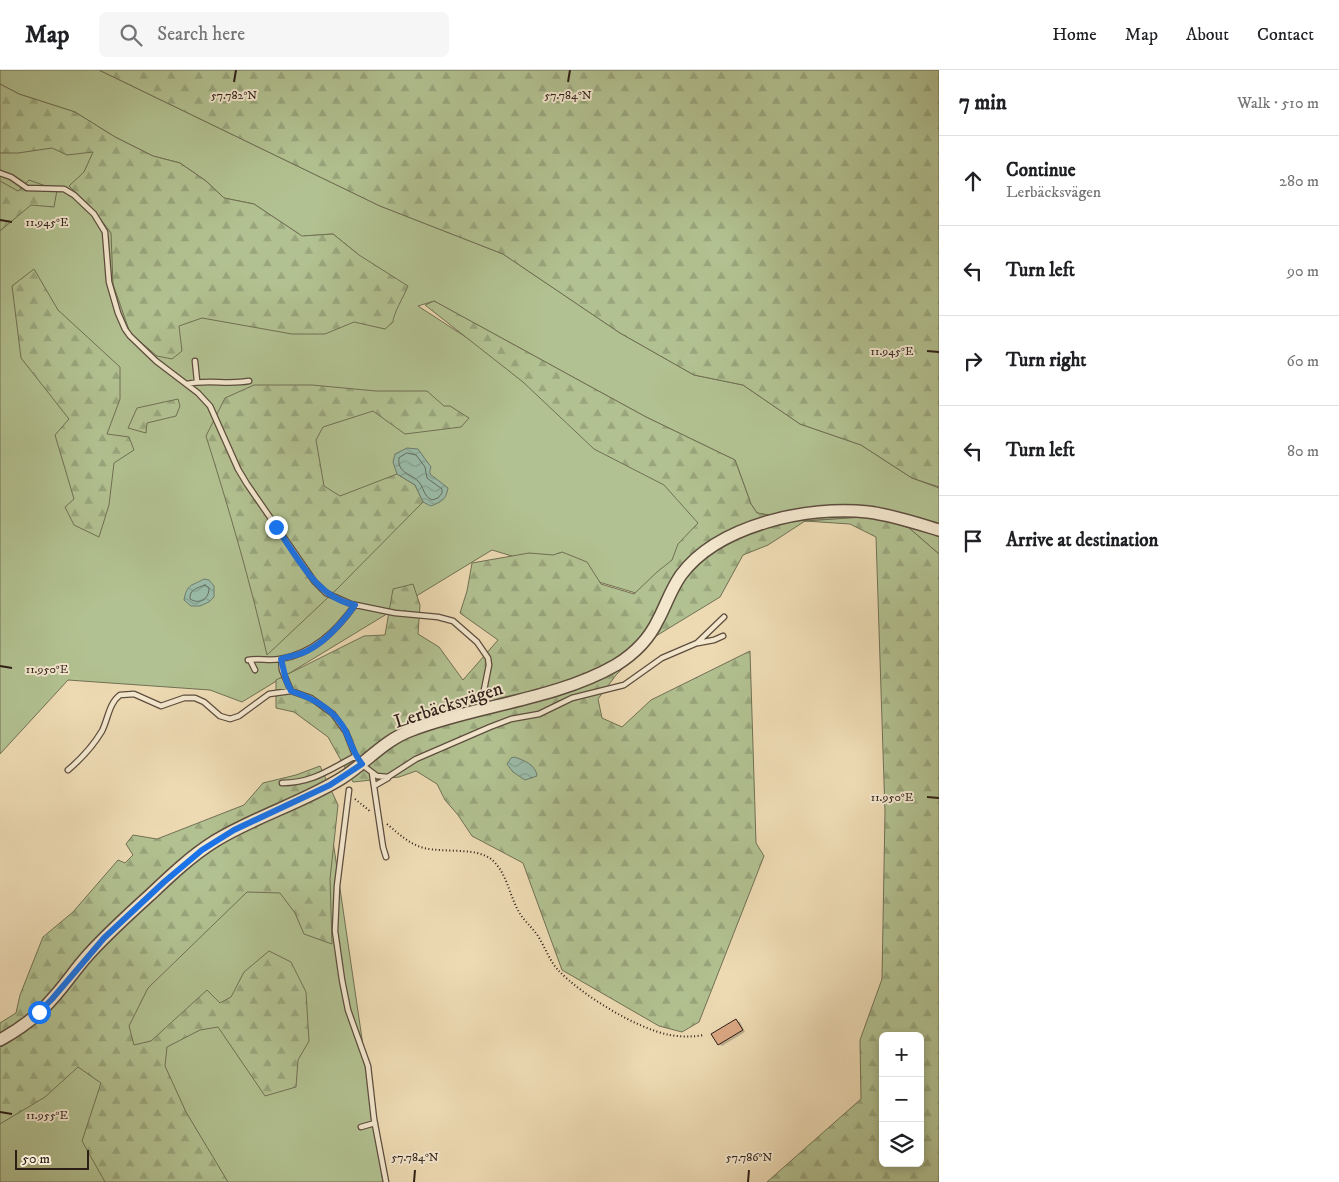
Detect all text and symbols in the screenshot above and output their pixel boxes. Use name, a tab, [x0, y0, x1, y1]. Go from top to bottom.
search box	[99, 12, 449, 57]
text: Map	[25, 20, 69, 50]
icon: search	[117, 21, 145, 49]
text: Search here	[157, 23, 245, 46]
text: Home	[1052, 24, 1097, 46]
text: Map	[1125, 24, 1158, 46]
text: About	[1186, 24, 1229, 46]
text: Contact	[1257, 24, 1314, 46]
text: 57.782°N	[211, 88, 257, 103]
text: 57.784°N	[544, 88, 592, 103]
text: 7 min	[959, 90, 1007, 116]
text: Walk · 510 m	[1237, 93, 1319, 113]
text: Continue	[1006, 159, 1076, 182]
icon: ahead	[959, 167, 987, 195]
text: 280 m	[1279, 171, 1319, 191]
text: Lerbäcksvägen	[1006, 182, 1101, 202]
text: 11.945°E	[26, 215, 69, 230]
icon: left	[959, 257, 987, 285]
text: Turn left	[1006, 259, 1075, 282]
text: 90 m	[1287, 261, 1319, 281]
text: 11.945°E	[871, 344, 914, 359]
icon: right	[959, 347, 987, 375]
text: Turn right	[1006, 349, 1086, 372]
text: 60 m	[1287, 351, 1319, 371]
icon: left	[959, 437, 987, 465]
text: Turn left	[1006, 439, 1075, 462]
text: 80 m	[1287, 441, 1319, 461]
route end	[265, 516, 288, 539]
icon: arrive	[959, 527, 987, 555]
text: Arrive at destination	[1006, 529, 1158, 552]
text: 11.950°E	[26, 662, 69, 677]
street label: Lerbäcksvägen	[391, 677, 506, 734]
text: 11.950°E	[871, 790, 914, 805]
route start	[28, 1001, 51, 1024]
map controls	[879, 1032, 924, 1167]
button: +	[879, 1032, 924, 1077]
button: −	[879, 1077, 924, 1122]
text: 11.955°E	[26, 1108, 68, 1123]
button: layers	[879, 1122, 924, 1167]
scale bar	[15, 1147, 89, 1170]
text: 50 m	[22, 1150, 50, 1168]
text: 57.784°N	[391, 1150, 439, 1165]
text: 57.786°N	[726, 1150, 772, 1165]

